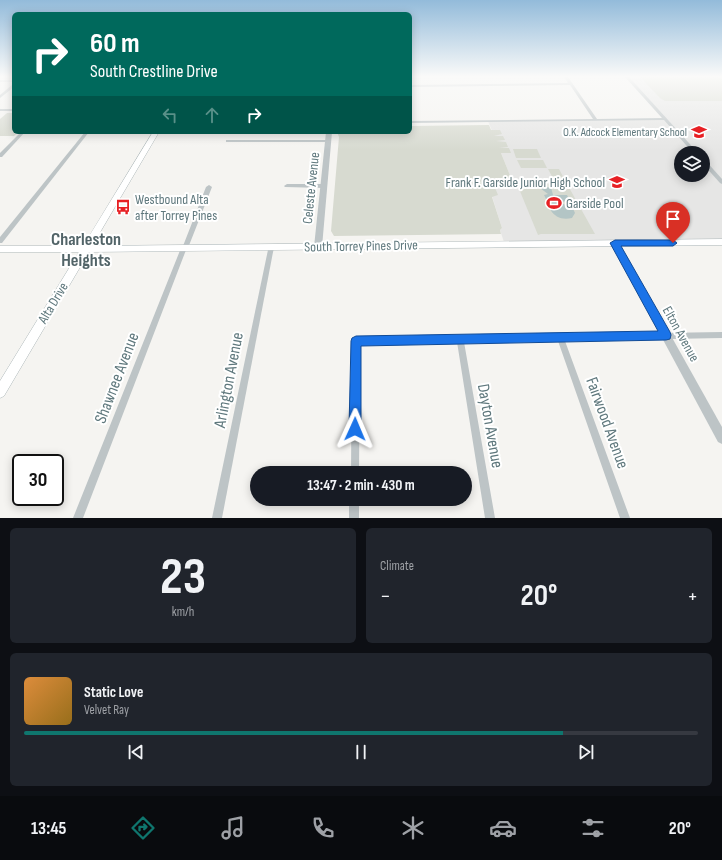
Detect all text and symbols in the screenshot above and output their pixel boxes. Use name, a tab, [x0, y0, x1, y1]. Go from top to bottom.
text: 60 m	[90, 27, 139, 60]
icon: right	[24, 28, 76, 80]
text: South Crestline Drive	[90, 61, 218, 82]
icon: left	[159, 104, 181, 126]
icon: ahead	[201, 104, 223, 126]
icon: right	[243, 104, 265, 126]
school or university icon: O.K. Adcock Elementary School	[690, 123, 708, 141]
place label: O.K. Adcock Elementary School	[563, 125, 687, 140]
map controls	[674, 146, 710, 182]
button: layers	[674, 146, 710, 182]
street label: Celeste Avenue	[299, 151, 323, 225]
school or university icon: Frank F. Garside Junior High School	[608, 173, 626, 191]
place label: Frank F. Garside Junior High School	[446, 174, 605, 191]
place label: Westbound Alta after Torrey Pines	[135, 191, 217, 224]
sports icon: Garside Pool	[545, 194, 563, 212]
place label: Garside Pool	[566, 195, 624, 212]
bus stop icon: Westbound Alta after Torrey Pines	[114, 198, 132, 216]
pin	[656, 202, 690, 243]
icon: arrive	[662, 208, 684, 230]
district label: Charleston Heights	[51, 229, 121, 271]
street label: South Torrey Pines Drive	[304, 237, 418, 255]
street label: Alta Drive	[34, 279, 72, 328]
street label: Elton Avenue	[659, 303, 703, 365]
street label: Shawnee Avenue	[91, 330, 144, 426]
street label: Arlington Avenue	[210, 330, 248, 430]
street label: Fairwood Avenue	[581, 375, 633, 472]
street label: Dayton Avenue	[473, 382, 507, 470]
position arrow	[334, 408, 376, 450]
speed limit sign: 30	[12, 454, 64, 506]
text: 13:47 · 2 min · 430 m	[307, 476, 415, 495]
text: 23	[160, 546, 206, 609]
text: Climate	[380, 558, 414, 574]
text: 20°	[521, 578, 557, 614]
text: −	[380, 583, 391, 610]
text: +	[687, 583, 698, 610]
text: km/h	[172, 604, 194, 620]
text: Static Love	[84, 683, 143, 702]
text: Velvet Ray	[84, 702, 129, 718]
icon: previous	[125, 741, 147, 763]
icon: pause	[350, 741, 372, 763]
icon: next	[575, 741, 597, 763]
icon: directions	[129, 814, 157, 842]
icon: music	[219, 814, 247, 842]
icon: phone	[309, 814, 337, 842]
icon: climate	[399, 814, 427, 842]
icon: car	[489, 814, 517, 842]
icon: filters	[579, 814, 607, 842]
text: 13:45	[31, 818, 66, 839]
text: 20°	[669, 818, 691, 839]

